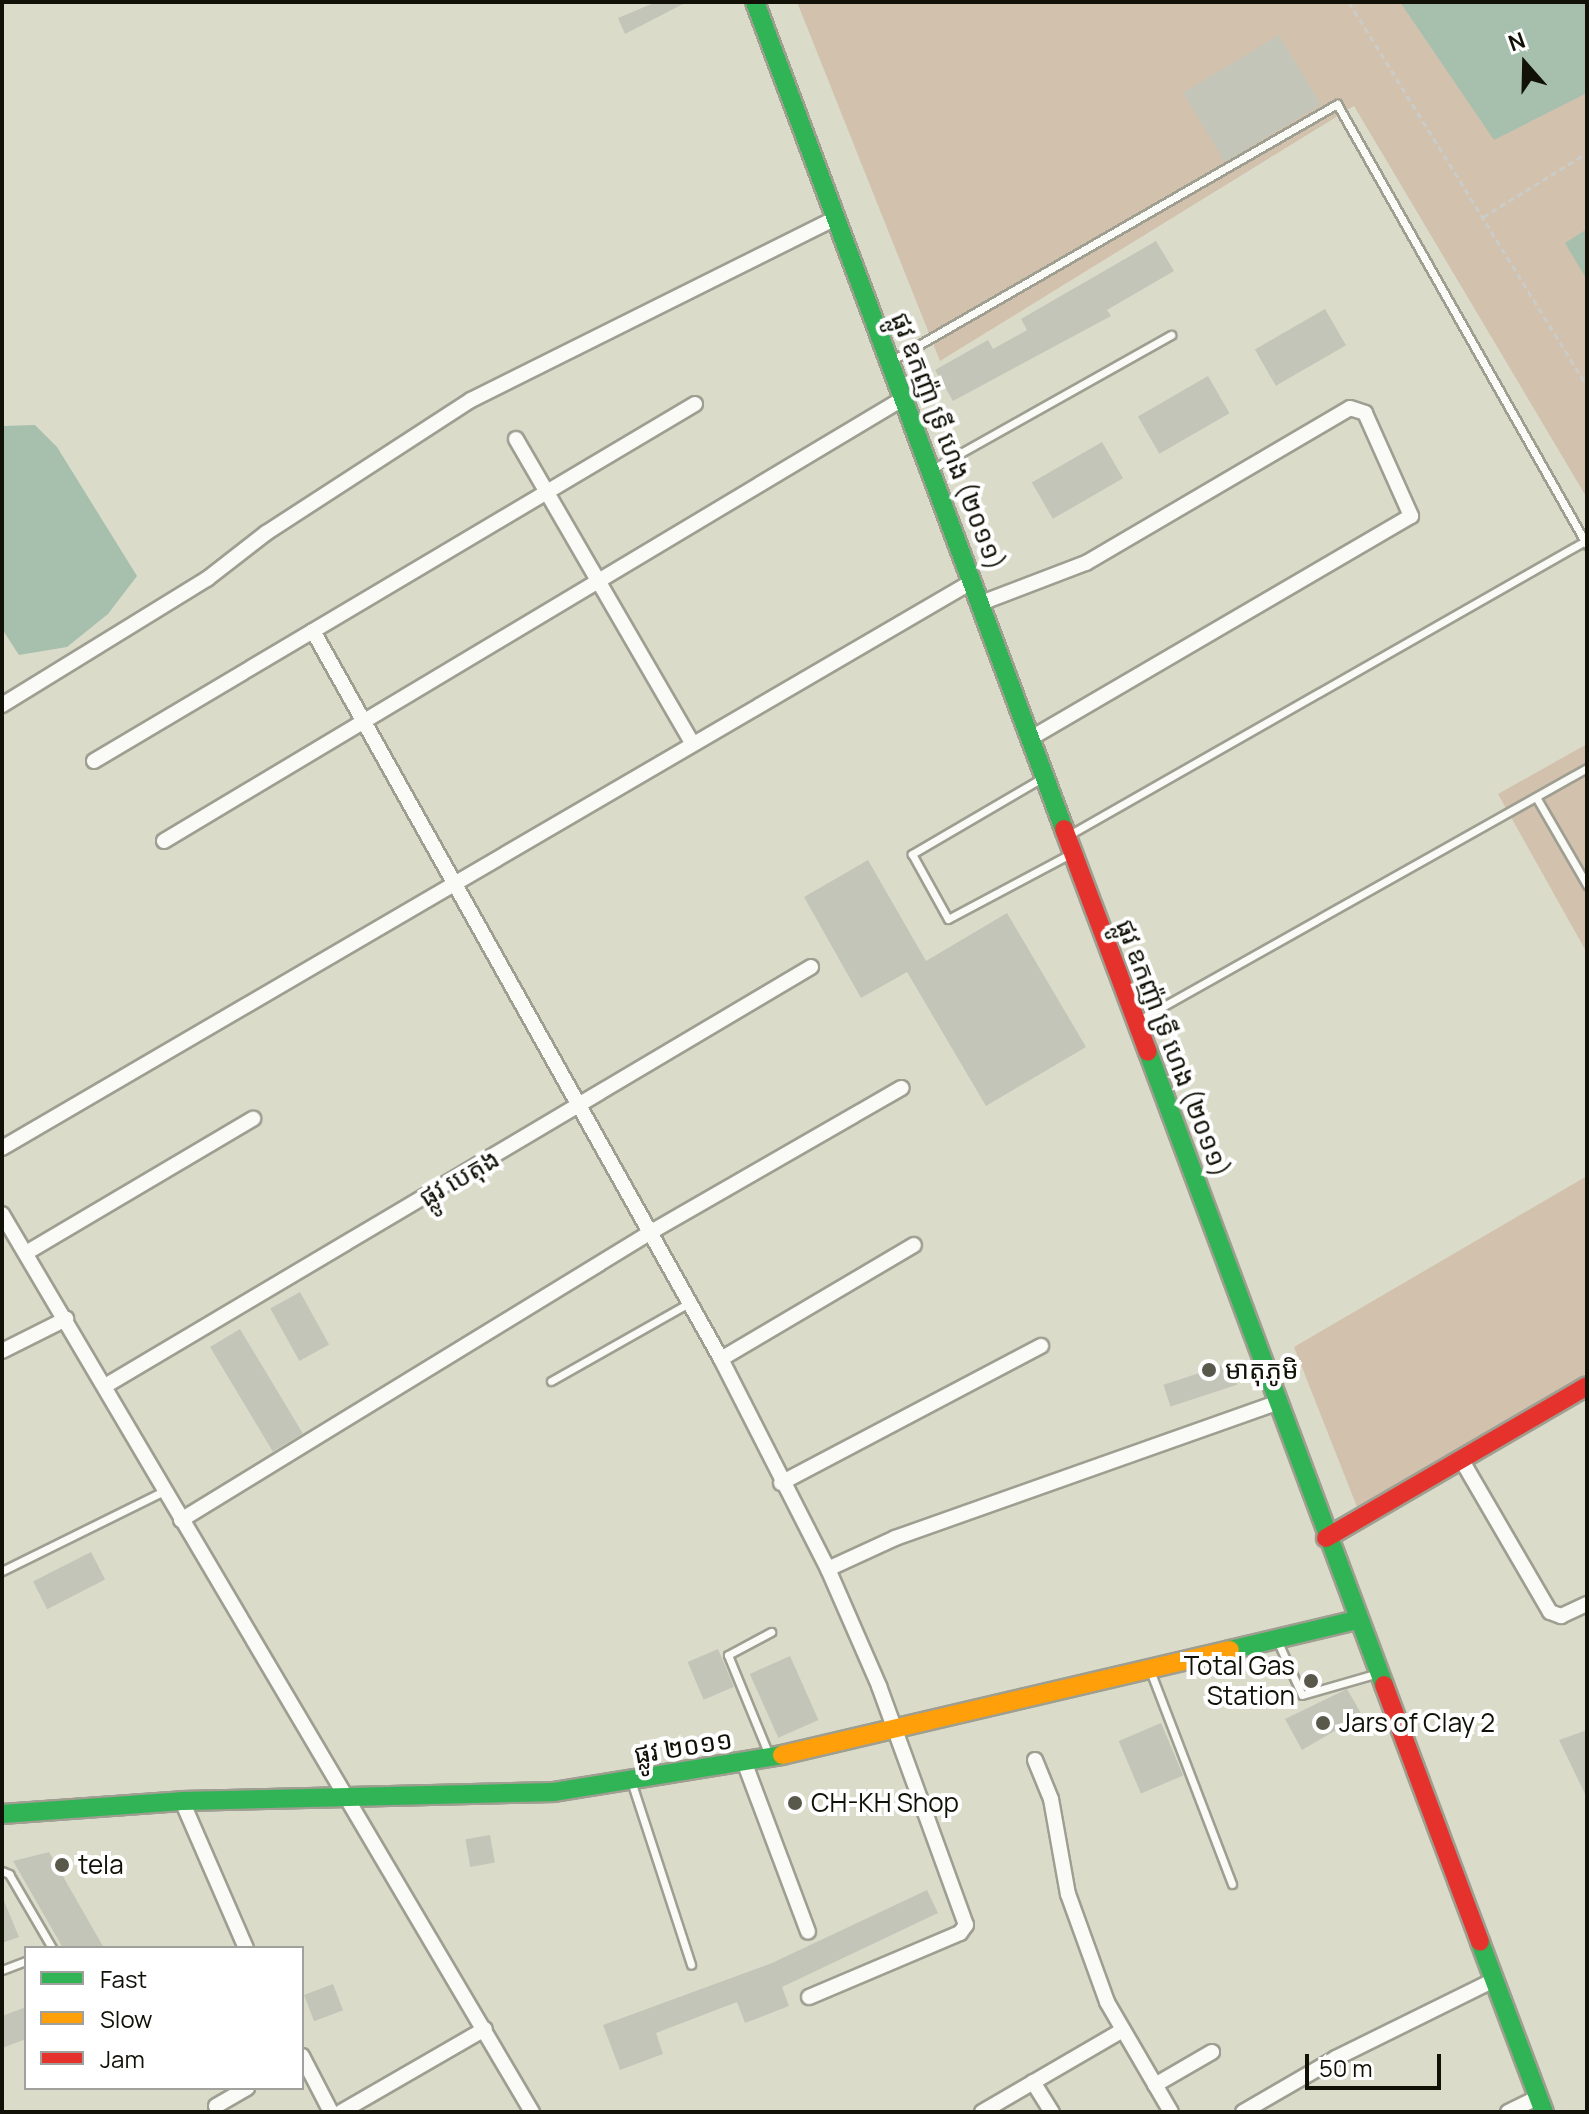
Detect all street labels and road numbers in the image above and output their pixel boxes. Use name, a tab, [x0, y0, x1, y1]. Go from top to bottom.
street label: ផ្លូវ ឧកញ៉ា ទ្រី ហេង (២០១១)	[884, 308, 1012, 574]
street label: ផ្លូវ ឧកញ៉ា ទ្រី ហេង (២០១១)	[1109, 915, 1237, 1181]
street label: ផ្លូវ បេតុង	[413, 1143, 505, 1213]
street label: ផ្លូវ ២០១១	[632, 1724, 734, 1770]

